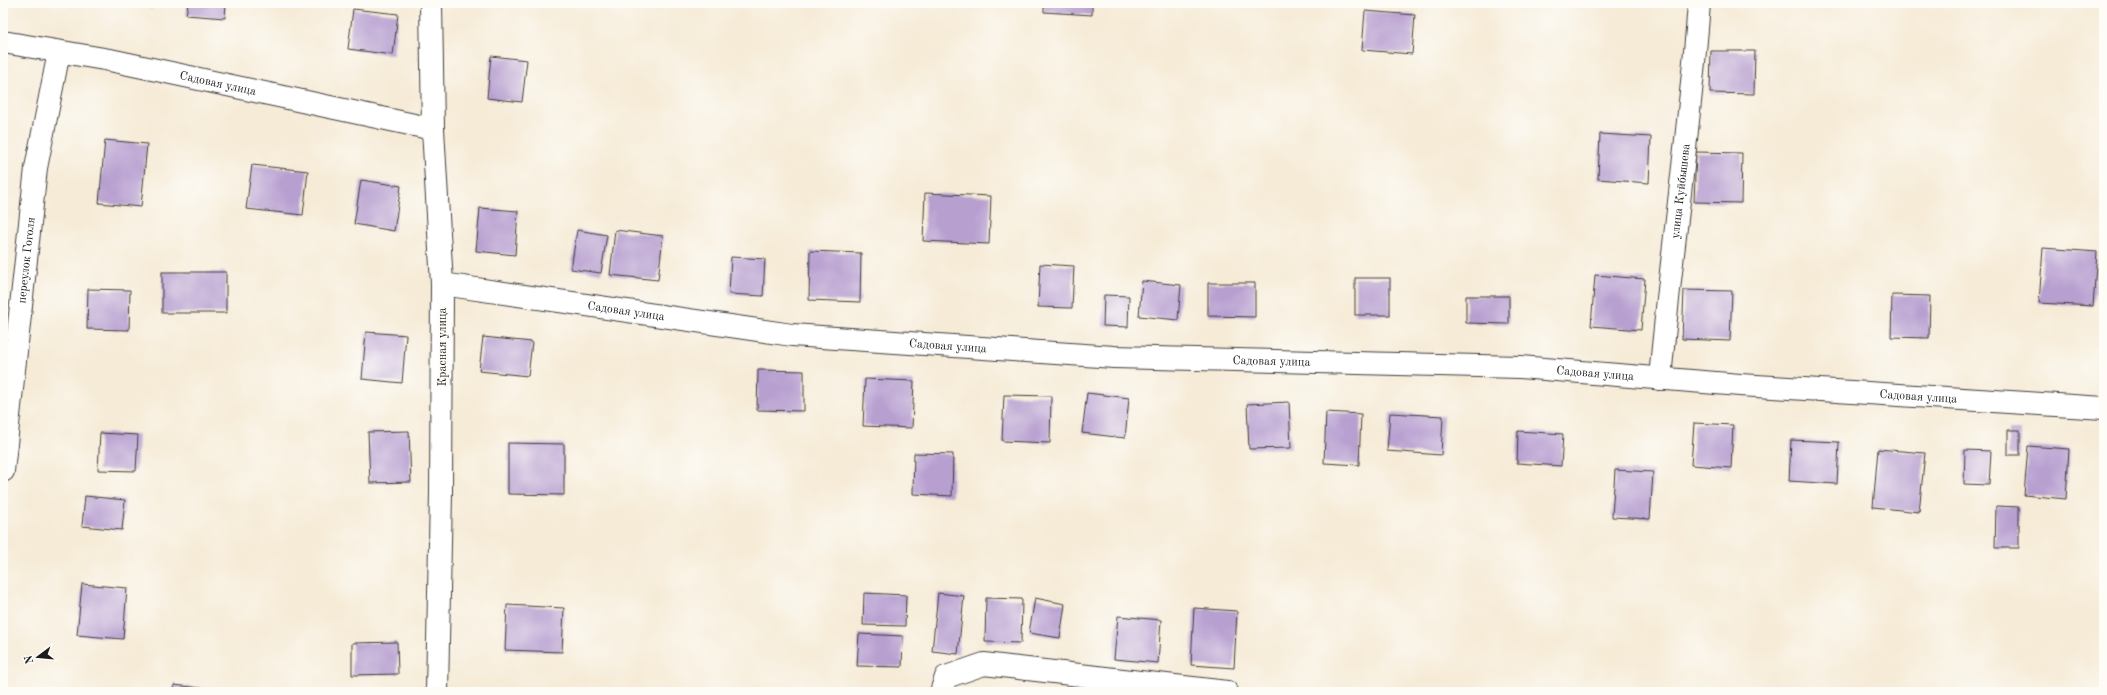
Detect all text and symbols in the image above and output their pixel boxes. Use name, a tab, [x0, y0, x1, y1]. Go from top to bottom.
street label: Садовая улица	[179, 70, 257, 98]
street label: улица Куйбышева	[1670, 143, 1693, 239]
street label: переулок Гоголя	[16, 217, 38, 304]
street label: Садовая улица	[587, 300, 665, 323]
street label: Красная улица	[437, 307, 449, 386]
street label: Садовая улица	[909, 338, 987, 355]
street label: Садовая улица	[1232, 355, 1311, 369]
street label: Садовая улица	[1556, 365, 1634, 383]
street label: Садовая улица	[1879, 389, 1958, 406]
north arrow	[18, 637, 58, 677]
text: N	[23, 653, 36, 665]

